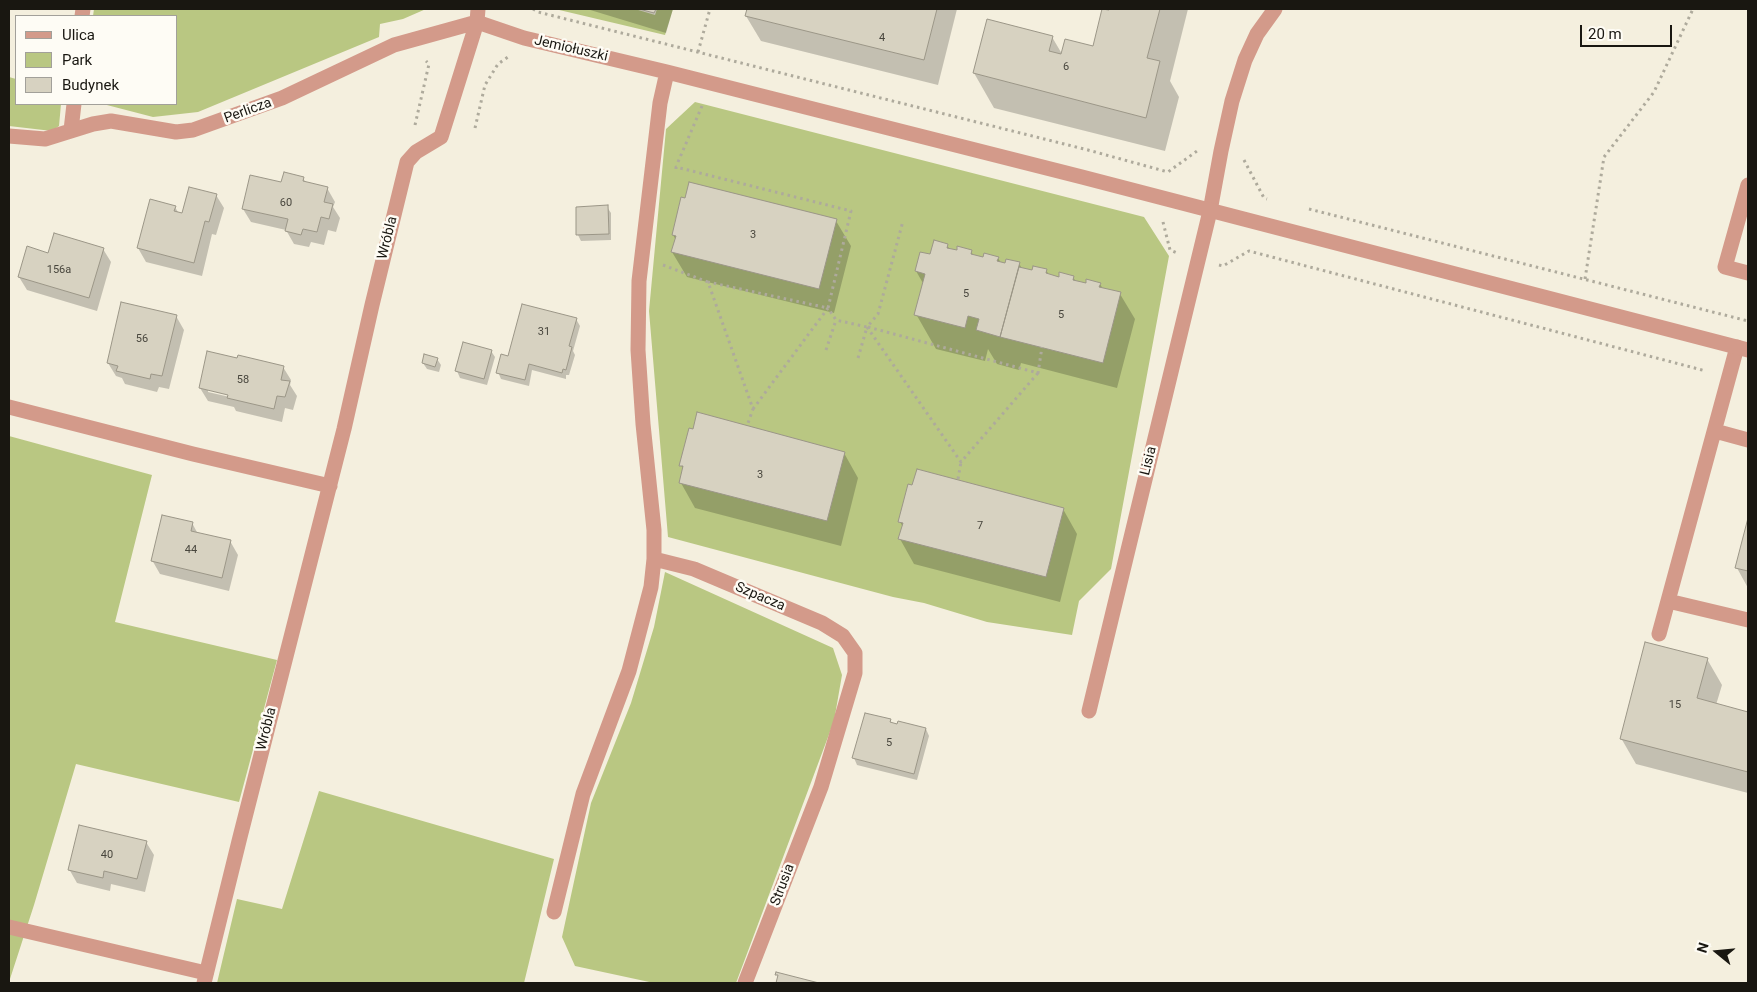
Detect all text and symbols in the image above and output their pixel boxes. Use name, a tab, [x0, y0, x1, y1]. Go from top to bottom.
legend	[15, 15, 178, 105]
scale bar	[1582, 15, 1674, 47]
text: 20 m	[1588, 25, 1622, 43]
text: Ulica	[62, 26, 95, 44]
house number: 4	[879, 31, 885, 45]
street label: Jemiołuszki	[533, 32, 609, 66]
text: Park	[62, 51, 92, 69]
house number: 6	[1063, 60, 1069, 74]
text: Budynek	[62, 76, 119, 94]
street label: Perlicza	[222, 95, 274, 127]
house number: 60	[280, 196, 292, 210]
street label: Wróbla	[375, 215, 401, 261]
house number: 3	[750, 228, 756, 242]
house number: 156a	[47, 263, 71, 277]
house number: 5	[963, 287, 969, 301]
house number: 5	[1058, 308, 1064, 322]
house number: 31	[538, 325, 550, 339]
house number: 56	[136, 332, 148, 346]
house number: 58	[237, 373, 249, 387]
street label: Lisia	[1137, 445, 1161, 477]
house number: 3	[757, 468, 763, 482]
house number: 7	[977, 519, 983, 533]
house number: 44	[185, 543, 197, 557]
street label: Szpacza	[732, 579, 788, 615]
house number: 15	[1669, 698, 1681, 712]
street label: Wróbla	[254, 706, 280, 752]
house number: 5	[886, 736, 892, 750]
house number: 40	[101, 848, 113, 862]
street label: Strusia	[767, 862, 799, 908]
north arrow	[1692, 927, 1742, 977]
text: N	[1694, 941, 1712, 955]

